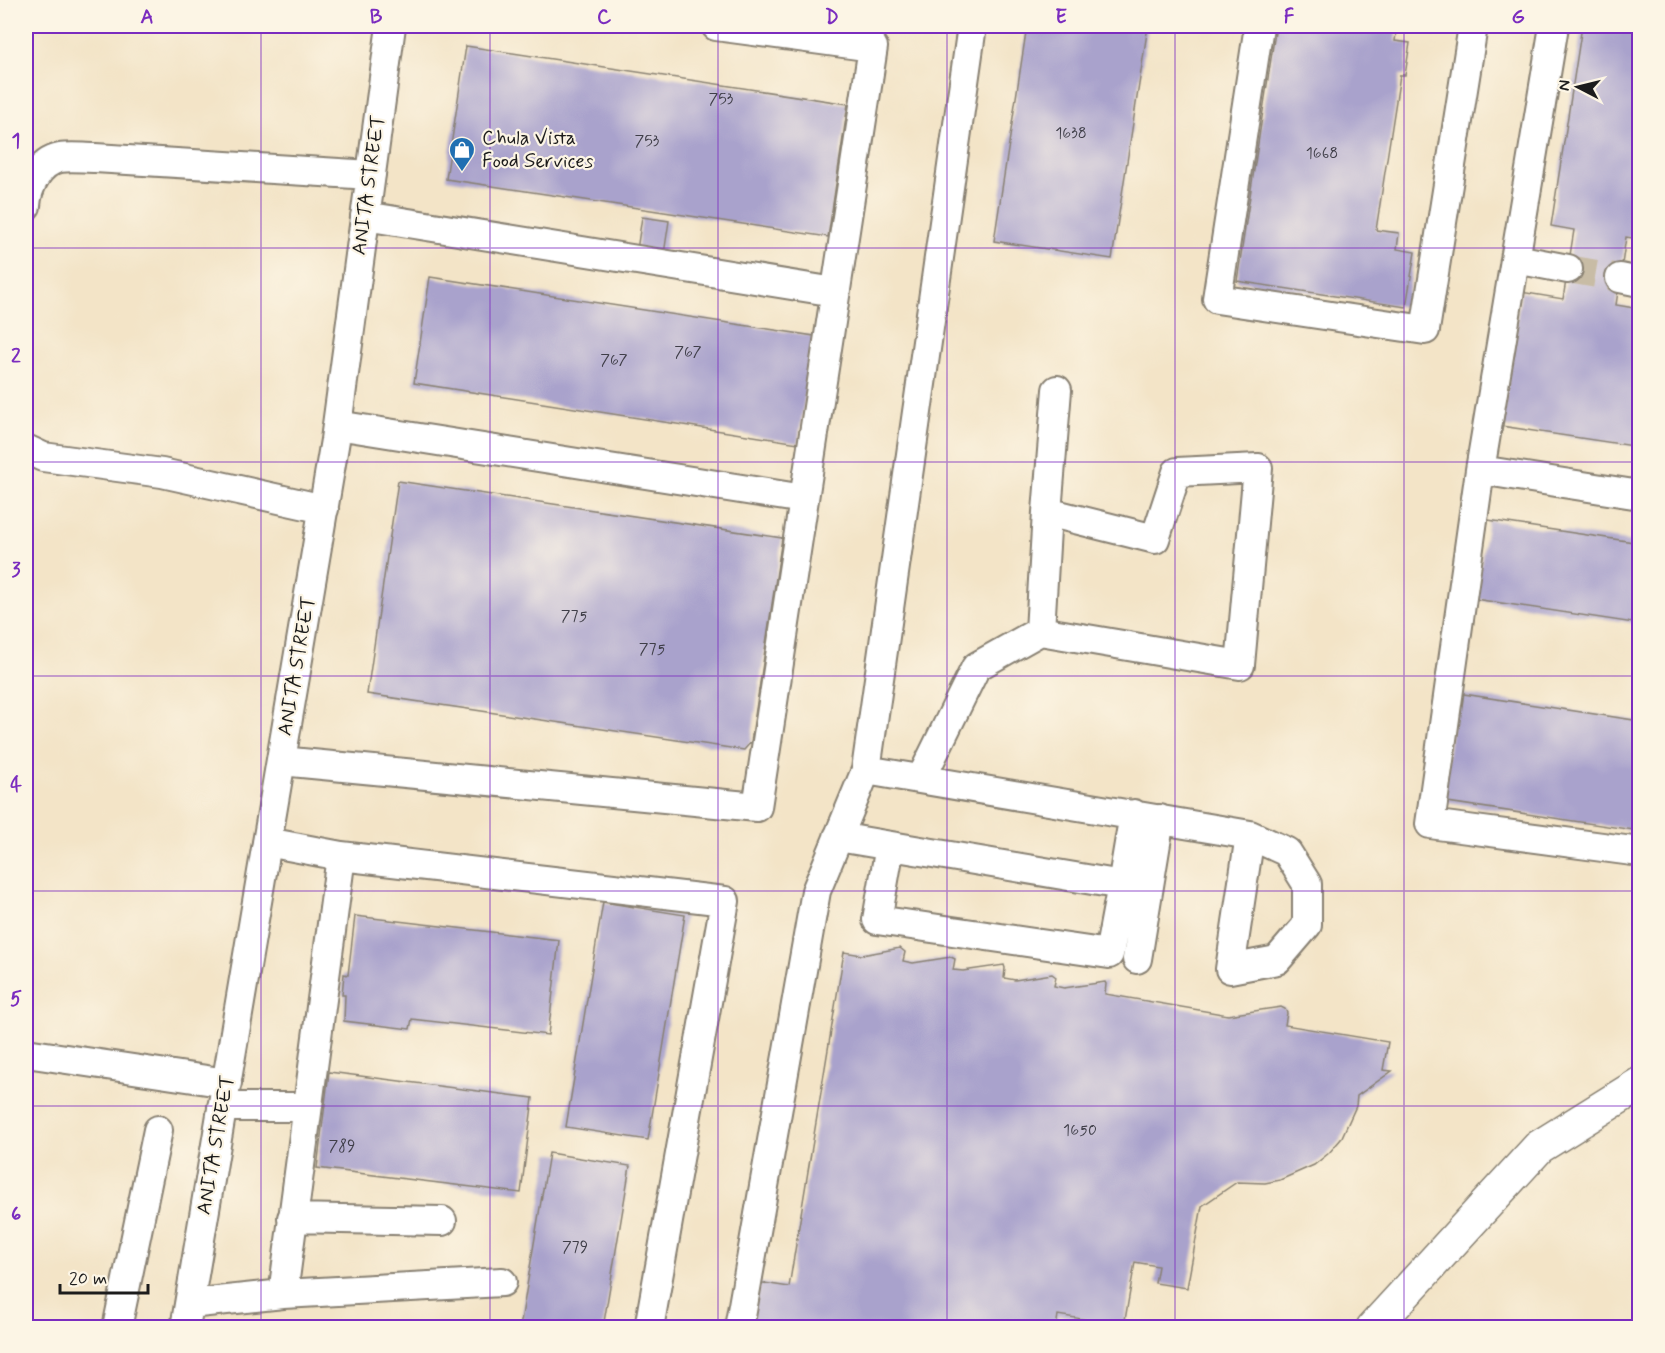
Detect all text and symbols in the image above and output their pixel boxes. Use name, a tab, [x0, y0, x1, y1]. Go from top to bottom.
text: A	[140, 4, 154, 31]
text: B	[370, 4, 383, 31]
text: C	[597, 4, 612, 31]
text: D	[825, 4, 839, 31]
text: E	[1055, 4, 1067, 31]
text: F	[1284, 4, 1295, 31]
text: G	[1511, 4, 1525, 31]
north arrow	[1548, 57, 1608, 117]
text: N	[1554, 79, 1576, 92]
house number: 753	[709, 89, 734, 110]
street label: ANITA STREET	[346, 113, 392, 257]
house number: 1638	[1055, 123, 1087, 144]
place label: Chula Vista Food Services	[482, 125, 593, 175]
text: 1	[12, 128, 20, 155]
house number: 753	[635, 131, 660, 152]
shop icon: Chula Vista Food Services	[447, 135, 477, 173]
house number: 1668	[1306, 143, 1338, 164]
house number: 767	[674, 342, 702, 363]
text: 2	[11, 343, 21, 370]
house number: 767	[600, 350, 628, 371]
text: 3	[11, 557, 21, 584]
street label: ANITA STREET	[271, 594, 323, 738]
house number: 775	[561, 606, 587, 627]
house number: 775	[639, 639, 665, 660]
text: 4	[10, 772, 22, 799]
text: 5	[10, 986, 22, 1013]
street label: ANITA STREET	[190, 1073, 242, 1217]
house number: 1650	[1063, 1120, 1097, 1141]
house number: 789	[329, 1136, 355, 1157]
text: 6	[11, 1201, 21, 1228]
house number: 779	[562, 1237, 588, 1258]
scale bar	[60, 1257, 148, 1295]
text: 20 m	[69, 1267, 107, 1291]

